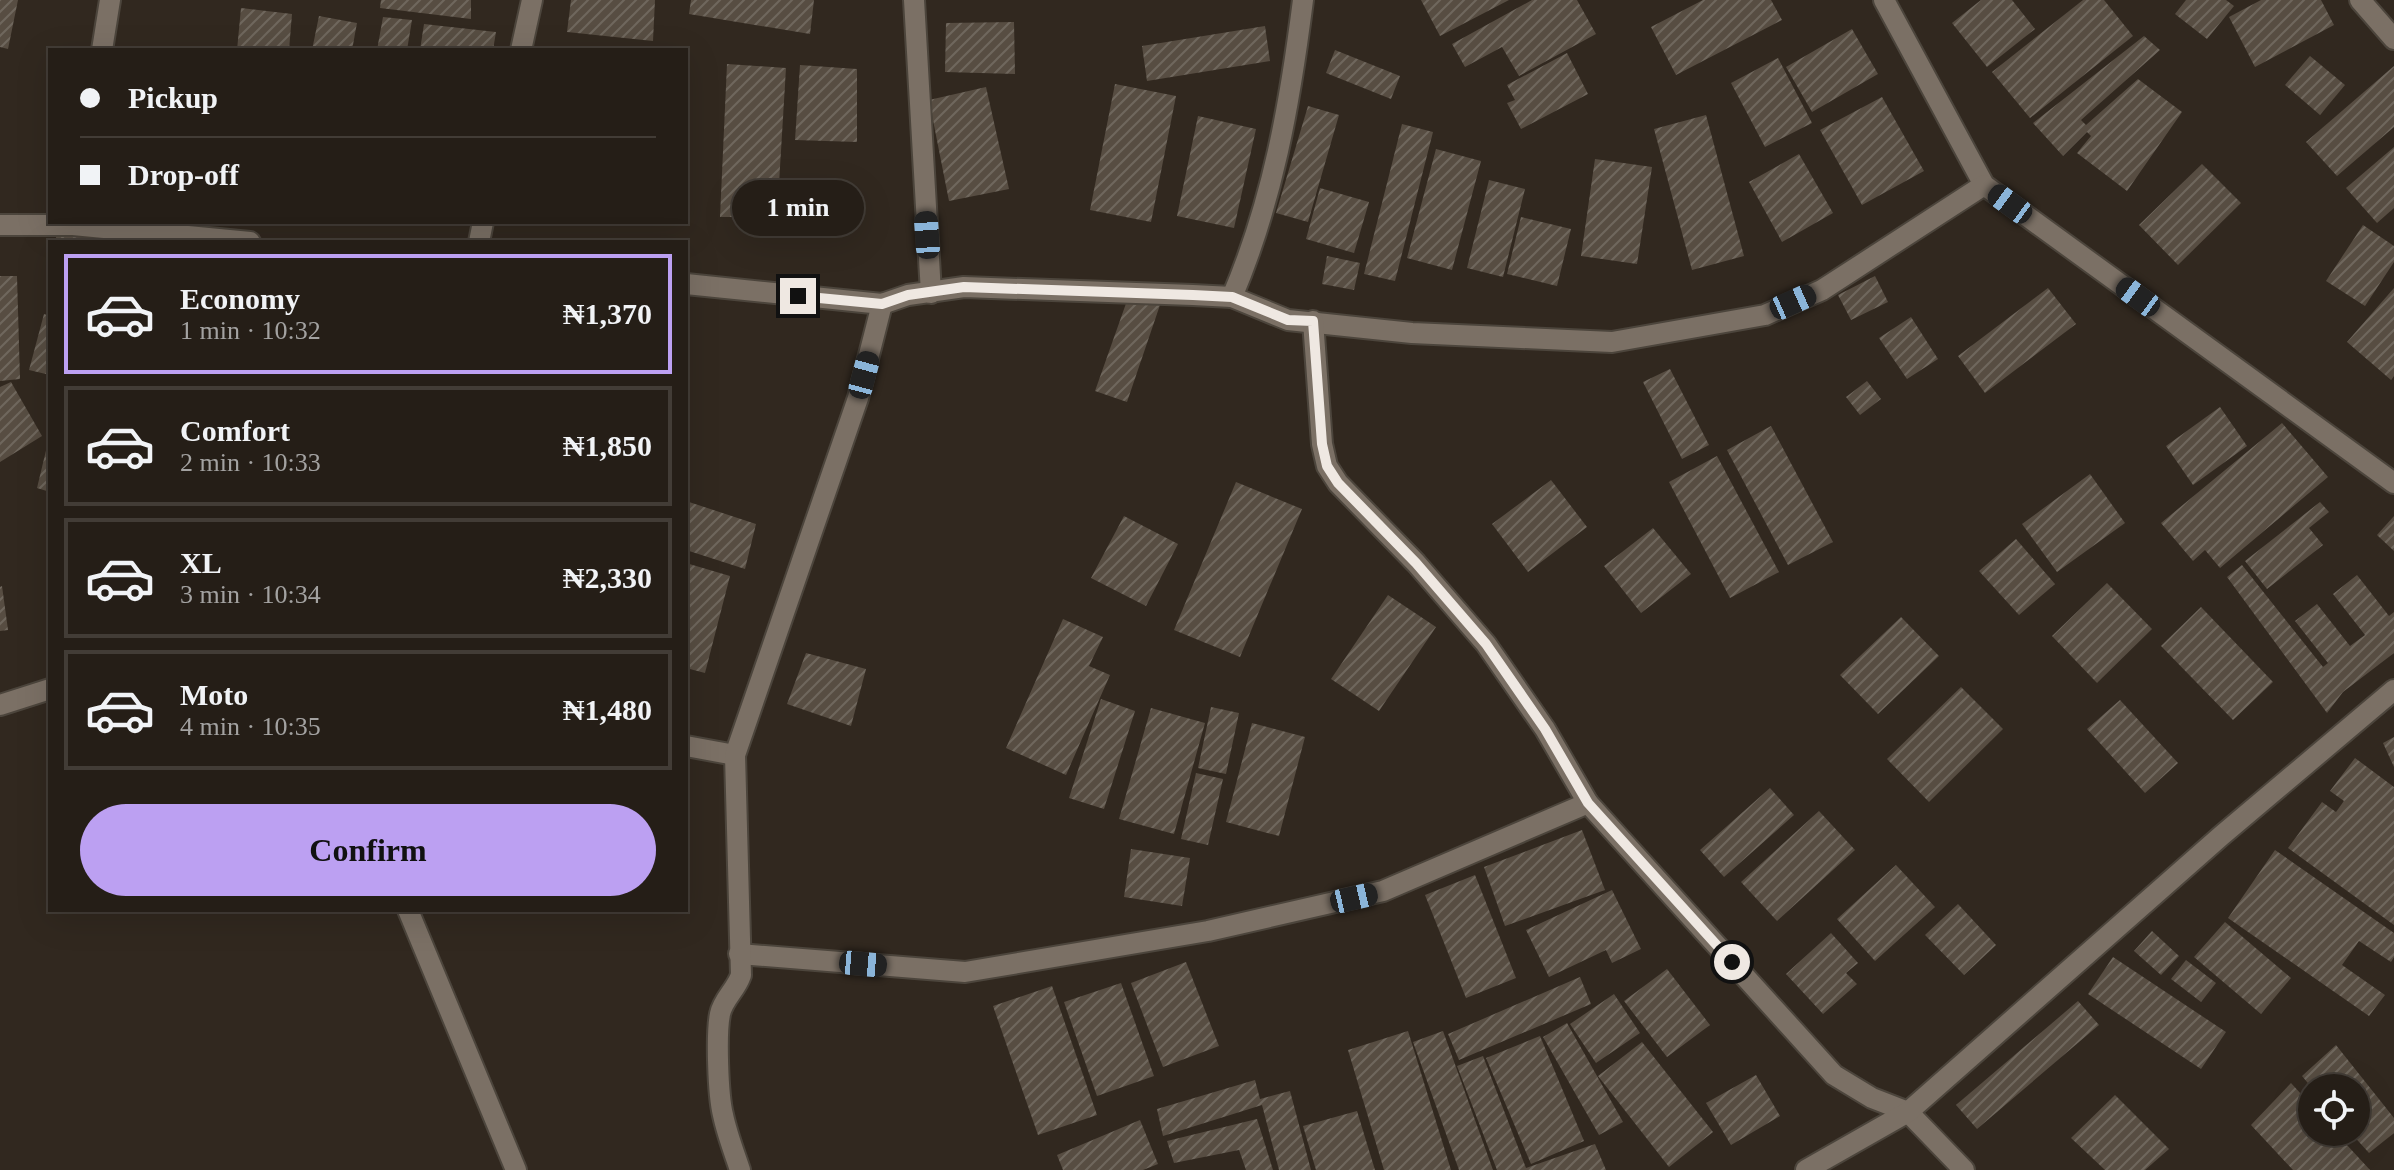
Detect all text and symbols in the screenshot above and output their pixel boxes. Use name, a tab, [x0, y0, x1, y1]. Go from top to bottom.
text: Pickup	[128, 81, 218, 114]
text: Drop-off	[128, 158, 239, 191]
callout: 1 min	[732, 180, 864, 236]
car	[1984, 180, 2036, 228]
text: 1 min	[767, 193, 829, 222]
car	[913, 210, 941, 260]
car	[2112, 273, 2164, 321]
icon: car	[84, 278, 156, 350]
route end	[780, 278, 816, 314]
car	[1766, 281, 1820, 323]
text: Economy	[180, 282, 300, 315]
text: ₦1,370	[563, 297, 652, 330]
text: 1 min · 10:32	[180, 316, 321, 345]
car	[846, 349, 882, 401]
icon: car	[84, 410, 156, 482]
text: Comfort	[180, 414, 290, 447]
text: ₦1,850	[563, 429, 652, 462]
text: 2 min · 10:33	[180, 448, 321, 477]
icon: car	[84, 542, 156, 614]
text: XL	[180, 546, 222, 579]
text: ₦2,330	[563, 561, 652, 594]
text: 3 min · 10:34	[180, 580, 321, 609]
icon: car	[84, 674, 156, 746]
text: Moto	[180, 678, 248, 711]
text: ₦1,480	[563, 693, 652, 726]
text: 4 min · 10:35	[180, 712, 321, 741]
button: Confirm	[80, 804, 656, 896]
car	[1328, 881, 1380, 915]
route start	[1714, 944, 1750, 980]
car	[838, 950, 888, 978]
map controls	[2298, 1074, 2370, 1146]
button: locate	[2298, 1074, 2370, 1146]

